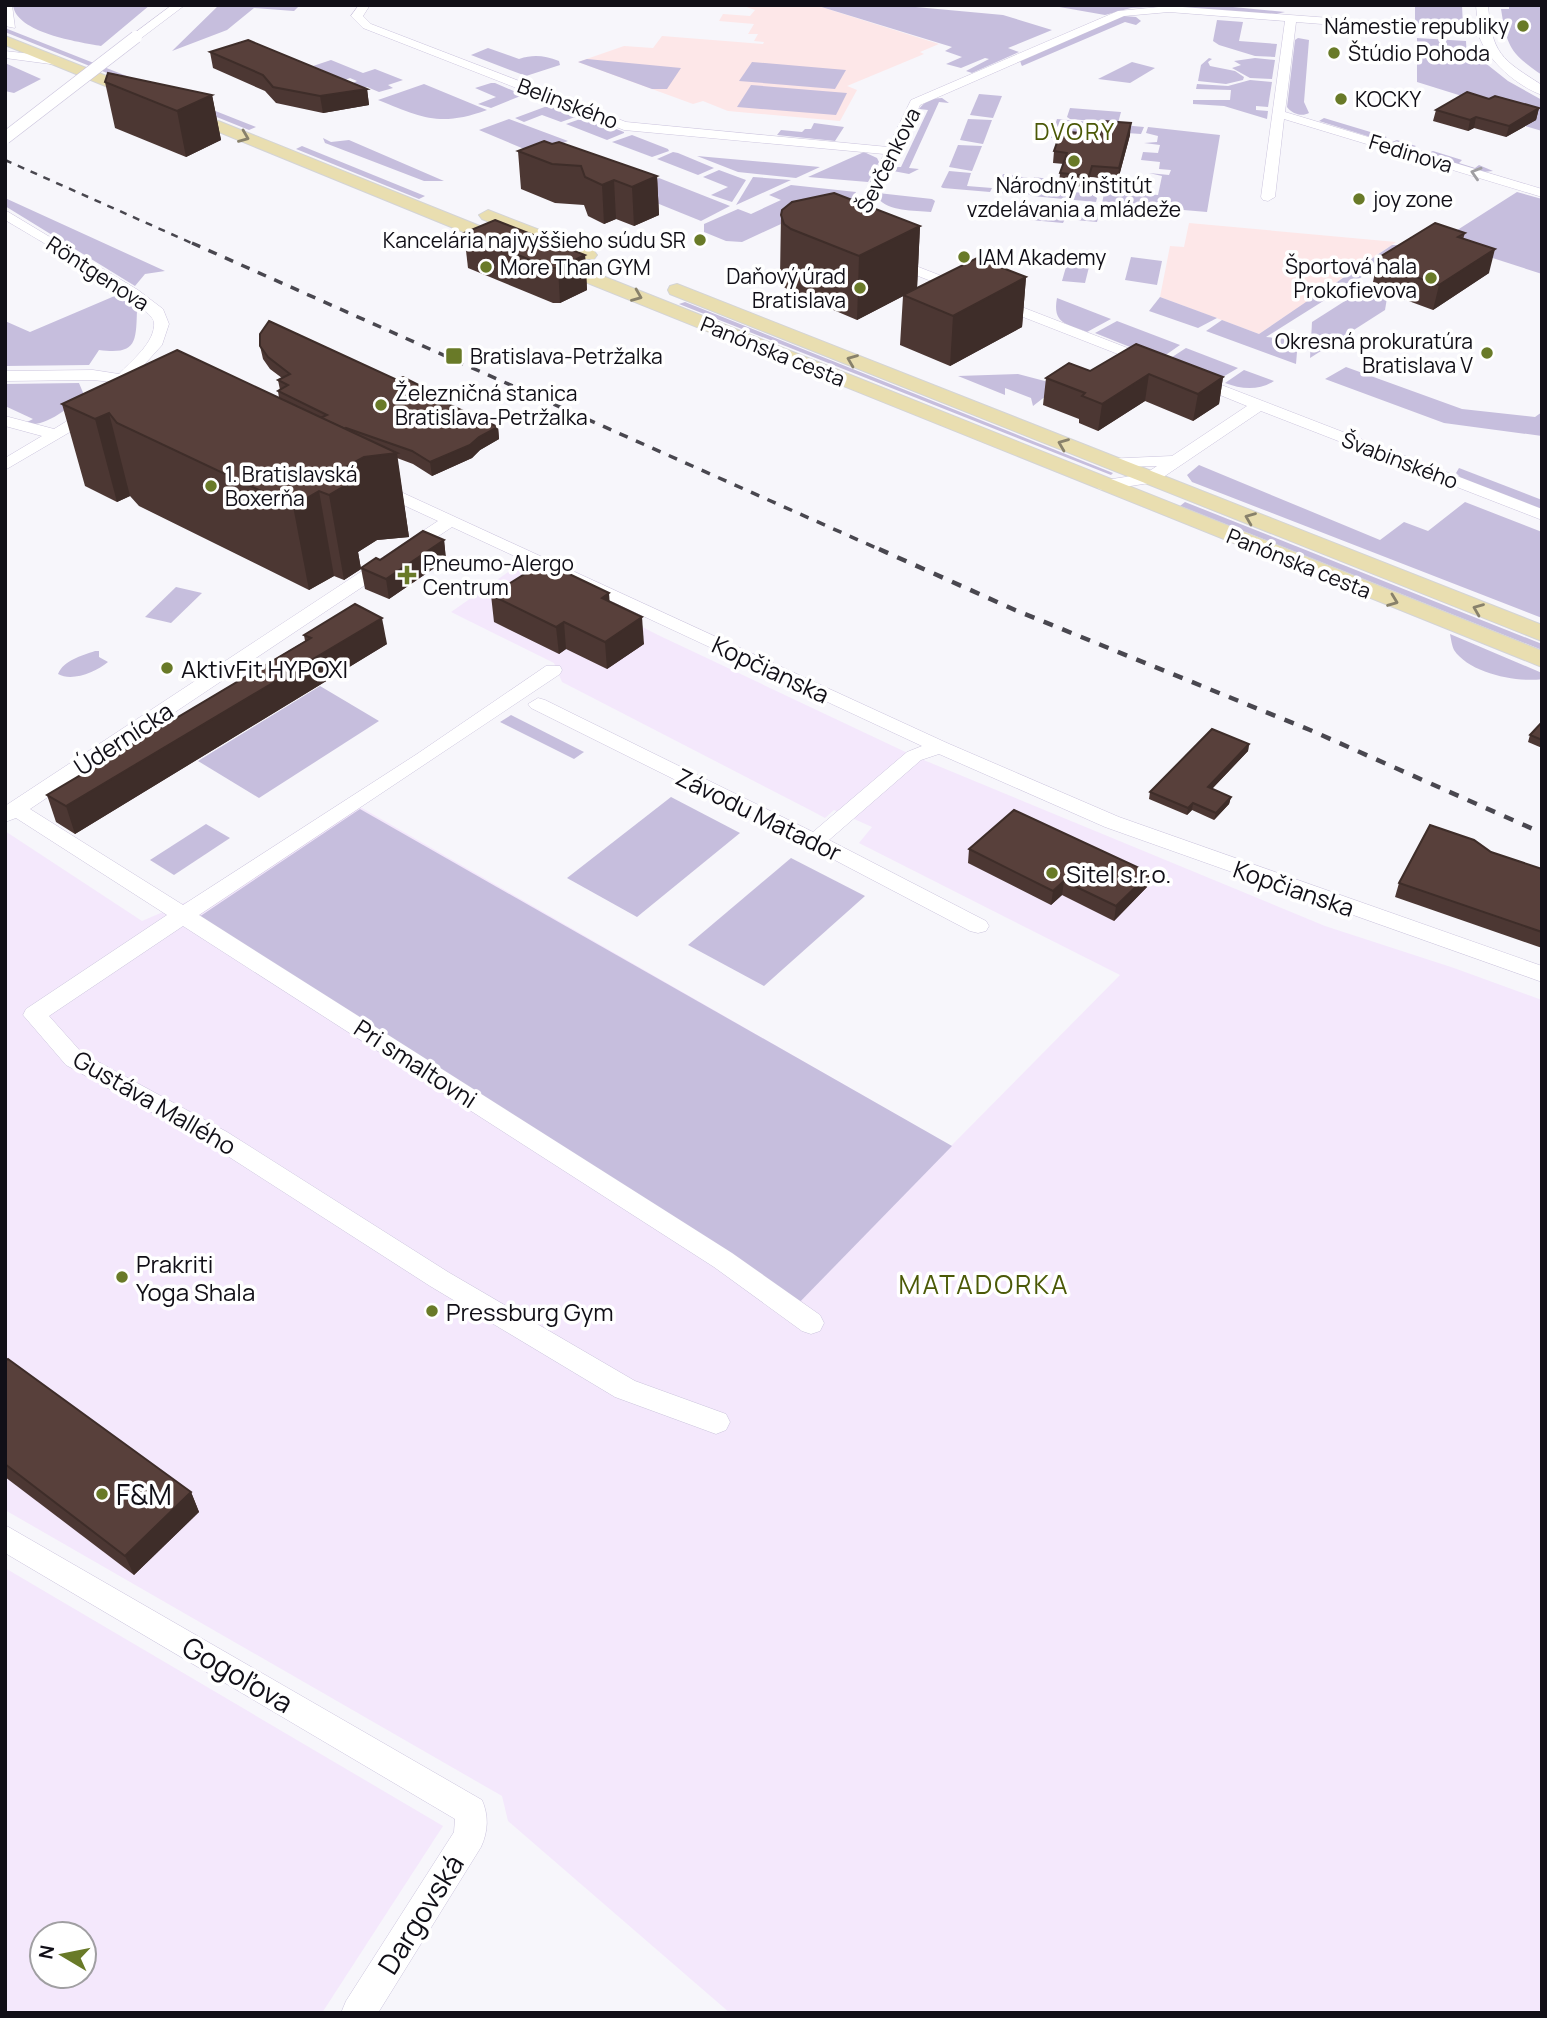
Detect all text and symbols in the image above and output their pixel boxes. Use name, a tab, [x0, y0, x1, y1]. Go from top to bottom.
place label: Námestie republiky	[1324, 12, 1509, 40]
marker: Námestie republiky	[1515, 18, 1531, 34]
place label: Štúdio Pohoda	[1348, 39, 1490, 67]
marker: Štúdio Pohoda	[1326, 45, 1342, 61]
street label: Belinského	[514, 71, 622, 135]
place label: KOCKY	[1355, 85, 1421, 113]
marker: KOCKY	[1333, 91, 1349, 107]
street label: Ševčenkova	[849, 103, 927, 217]
district label: DVORY	[1034, 115, 1116, 147]
street label: Fedinova	[1366, 127, 1456, 179]
one-way arrow	[238, 129, 250, 143]
marker: Národný inštitút vzdelávania a mládeže	[1066, 153, 1082, 169]
one-way arrow	[1471, 167, 1483, 182]
place label: Národný inštitút vzdelávania a mládeže	[967, 171, 1181, 223]
place label: joy zone	[1372, 185, 1453, 213]
marker: joy zone	[1351, 191, 1367, 207]
place label: Kancelária najvyššieho súdu SR	[383, 226, 686, 254]
street label: Röntgenova	[41, 229, 155, 317]
marker: Kancelária najvyššieho súdu SR	[692, 232, 708, 248]
place label: IAM Akademy	[978, 243, 1106, 271]
marker: IAM Akademy	[956, 249, 972, 265]
place label: Športová hala Prokofievova	[1285, 252, 1417, 304]
place label: More Than GYM	[500, 253, 651, 281]
marker: More Than GYM	[478, 259, 494, 275]
place label: Daňový úrad Bratislava	[726, 262, 846, 314]
marker: Športová hala Prokofievova	[1423, 270, 1439, 286]
marker: Daňový úrad Bratislava	[852, 280, 868, 296]
one-way arrow	[631, 287, 643, 301]
street label: Panónska cesta	[697, 309, 849, 393]
place label: Okresná prokuratúra Bratislava V	[1275, 327, 1473, 379]
place label: Bratislava-Petržalka	[470, 342, 663, 370]
marker: Okresná prokuratúra Bratislava V	[1479, 345, 1495, 361]
marker: Bratislava-Petržalka	[444, 346, 464, 366]
one-way arrow	[846, 354, 858, 368]
place label: Železničná stanica Bratislava-Petržalka	[395, 379, 588, 431]
marker: Železničná stanica Bratislava-Petržalka	[373, 397, 389, 413]
street label: Švabinského	[1338, 425, 1462, 495]
one-way arrow	[1058, 438, 1070, 452]
place label: 1. Bratislavská Boxerňa	[225, 460, 357, 512]
marker: 1. Bratislavská Boxerňa	[203, 478, 219, 494]
one-way arrow	[1245, 513, 1257, 527]
street label: Panónska cesta	[1223, 521, 1375, 605]
place label: Pneumo-Alergo Centrum	[423, 549, 574, 601]
marker: Pneumo-Alergo Centrum	[397, 565, 417, 585]
one-way arrow	[1386, 592, 1398, 606]
one-way arrow	[1473, 603, 1485, 617]
street label: Kopčianska	[707, 627, 835, 711]
place label: AktivFit HYPOXI	[181, 652, 348, 685]
marker: AktivFit HYPOXI	[159, 660, 175, 676]
street label: Údernícka	[67, 694, 179, 782]
street label: Závodu Matador	[671, 760, 848, 868]
street label: Kopčianska	[1229, 852, 1359, 924]
place label: Sitel s.r.o.	[1066, 857, 1171, 890]
marker: Sitel s.r.o.	[1044, 865, 1060, 881]
street label: Pri smaltovni	[348, 1011, 484, 1115]
street label: Gustáva Mallého	[67, 1042, 243, 1162]
place label: Prakriti Yoga Shala	[136, 1247, 255, 1308]
district label: MATADORKA	[899, 1266, 1069, 1302]
marker: Prakriti Yoga Shala	[114, 1269, 130, 1285]
place label: Pressburg Gym	[446, 1295, 614, 1328]
marker: Pressburg Gym	[424, 1303, 440, 1319]
place label: F&M	[116, 1475, 172, 1513]
marker: F&M	[94, 1486, 110, 1502]
street label: Gogoľova	[176, 1627, 300, 1721]
street label: Dargovská	[368, 1847, 472, 1981]
north arrow	[28, 1920, 98, 1990]
text: N	[32, 1943, 60, 1961]

